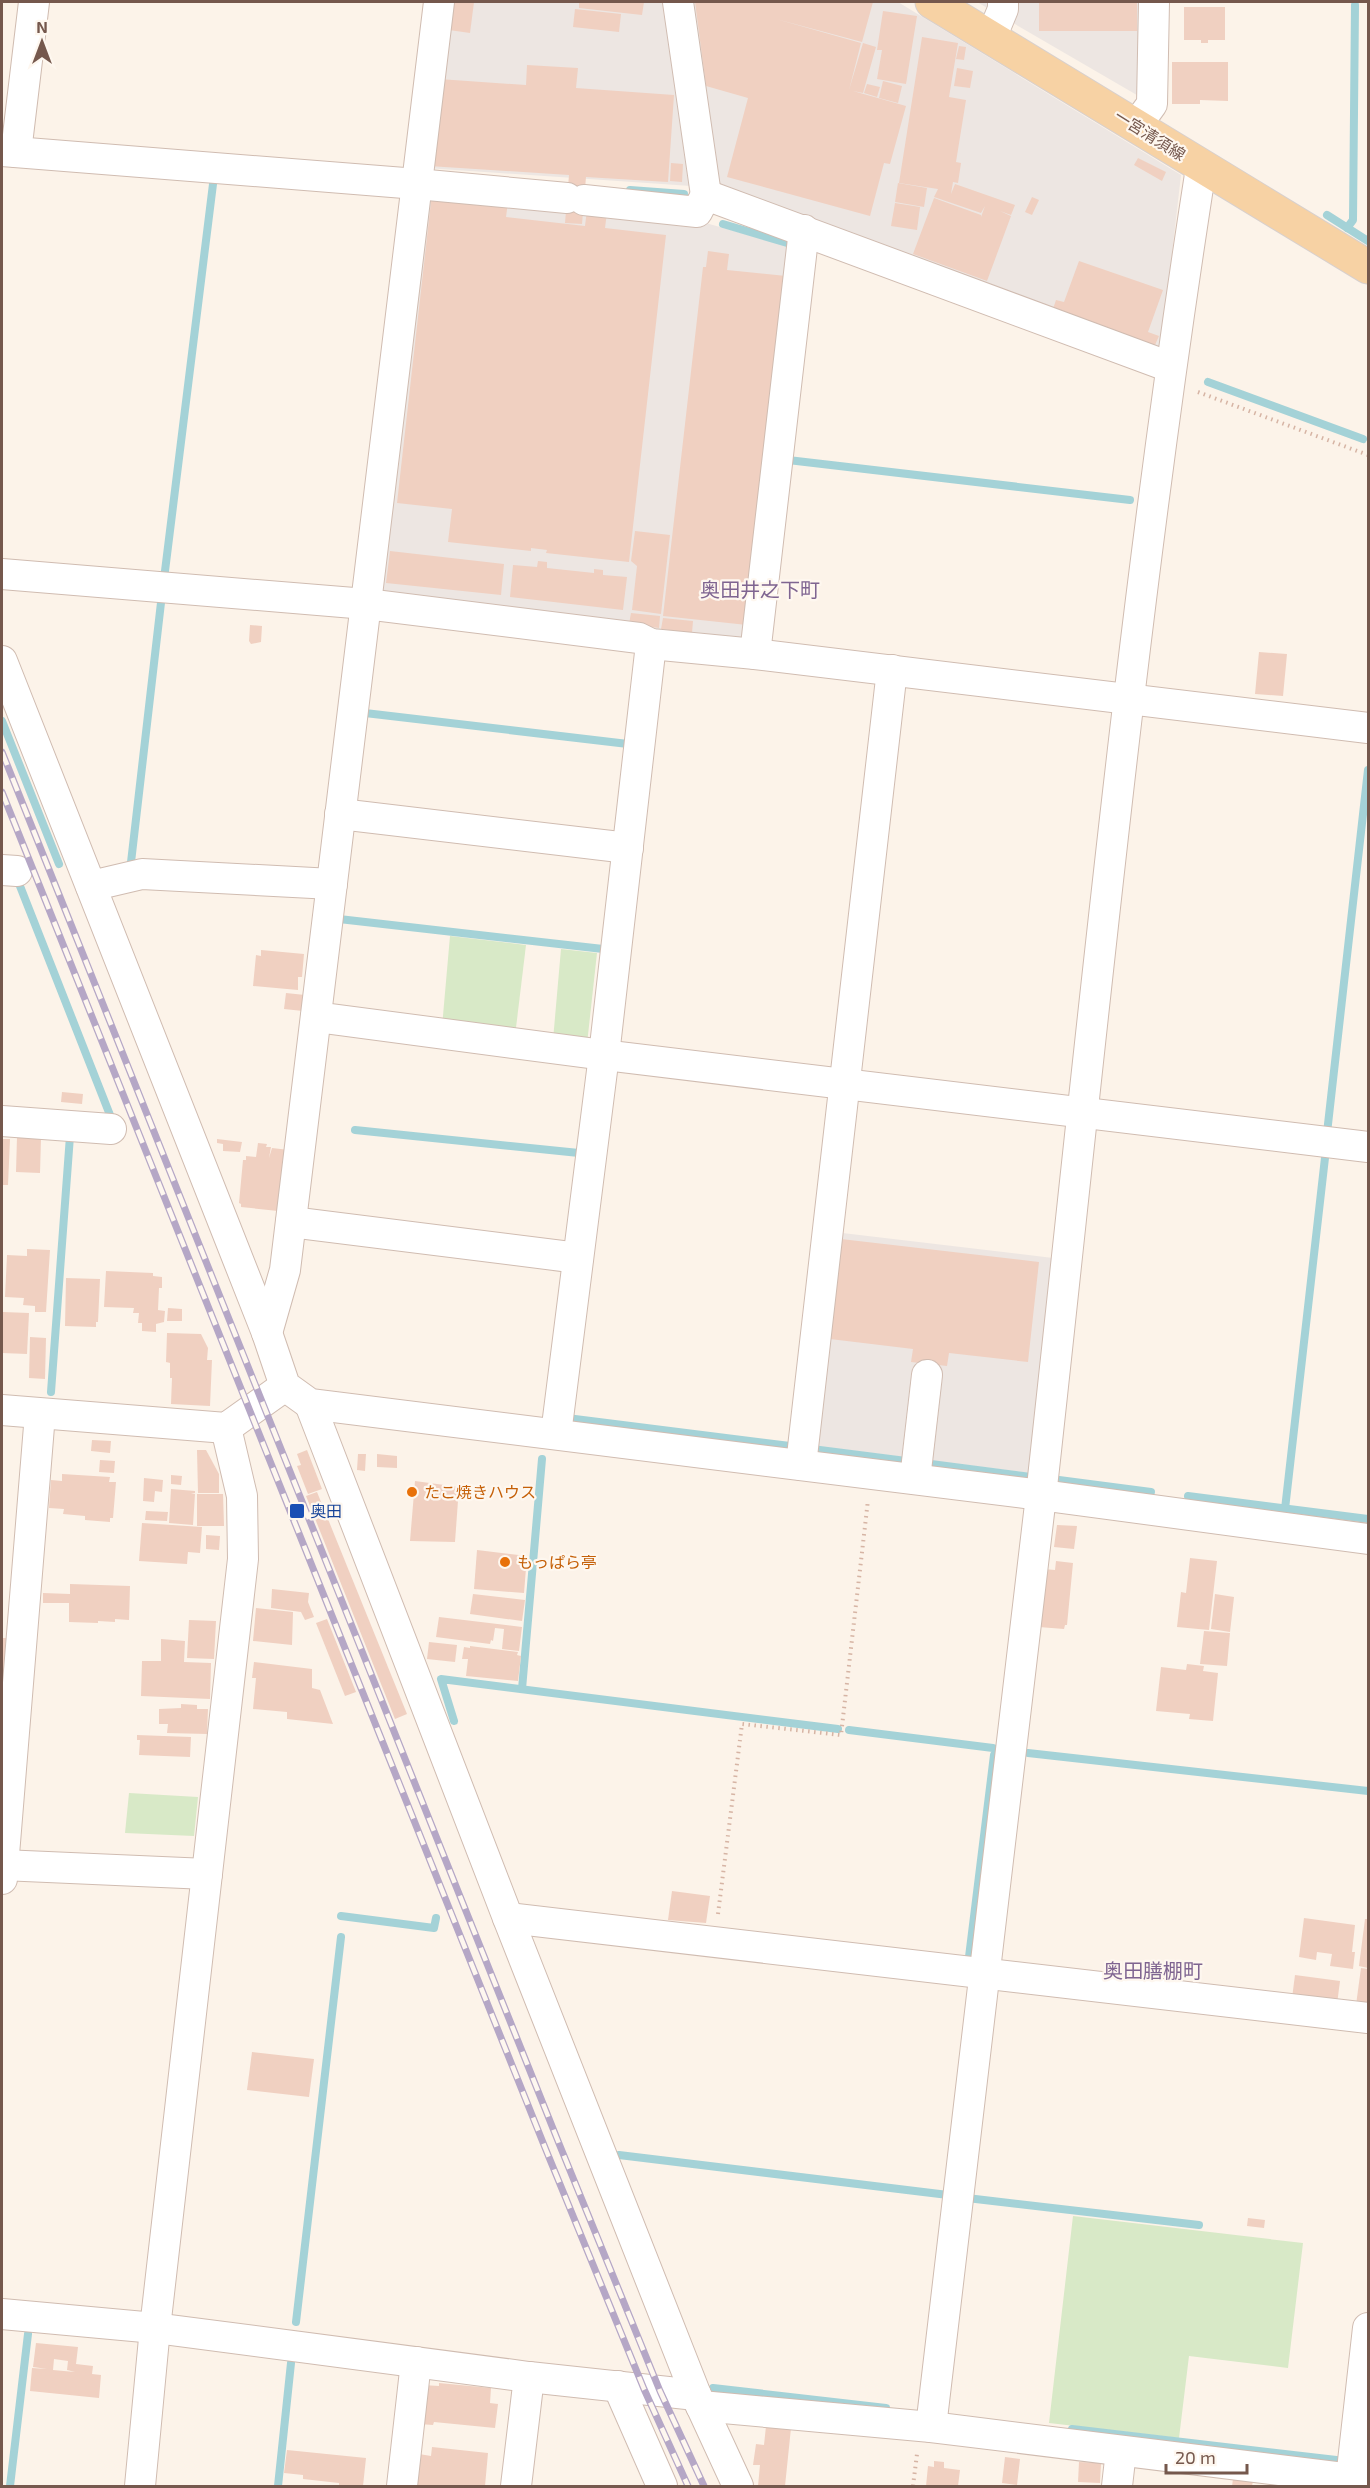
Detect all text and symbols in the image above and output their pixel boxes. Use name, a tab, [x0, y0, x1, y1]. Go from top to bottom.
north arrow	[12, 12, 72, 72]
text: N	[36, 17, 48, 36]
street label: 一宮清須線	[1111, 105, 1189, 164]
district label: 奥田井之下町	[700, 577, 820, 601]
place label: たこ焼きハウス	[424, 1482, 536, 1501]
marker: たこ焼きハウス	[405, 1485, 419, 1499]
place label: 奥田	[310, 1501, 342, 1520]
marker: 奥田	[288, 1502, 306, 1520]
place label: もっぱら亭	[517, 1552, 597, 1571]
marker: もっぱら亭	[498, 1555, 512, 1569]
district label: 奥田膳棚町	[1103, 1958, 1203, 1982]
scale bar	[1166, 2437, 1247, 2475]
text: 20 m	[1175, 2446, 1216, 2468]

